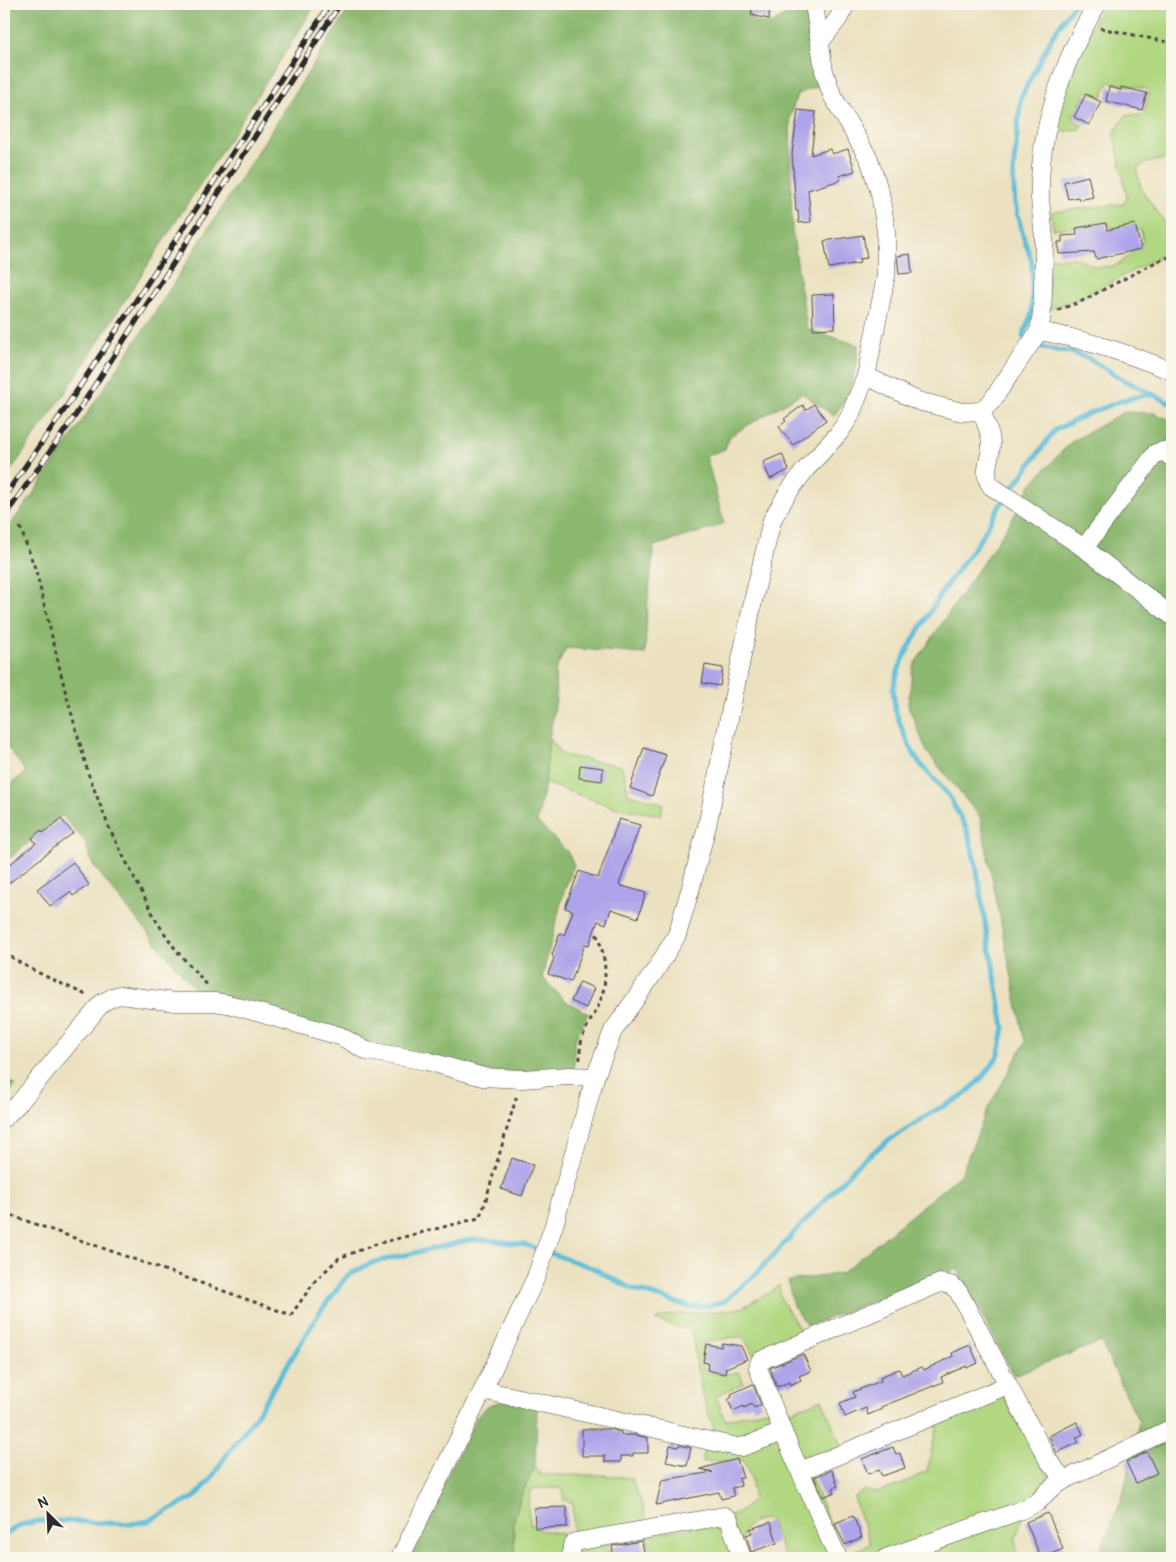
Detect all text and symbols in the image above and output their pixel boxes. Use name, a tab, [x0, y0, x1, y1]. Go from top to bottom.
north arrow	[22, 1490, 72, 1540]
text: N	[35, 1493, 51, 1512]

